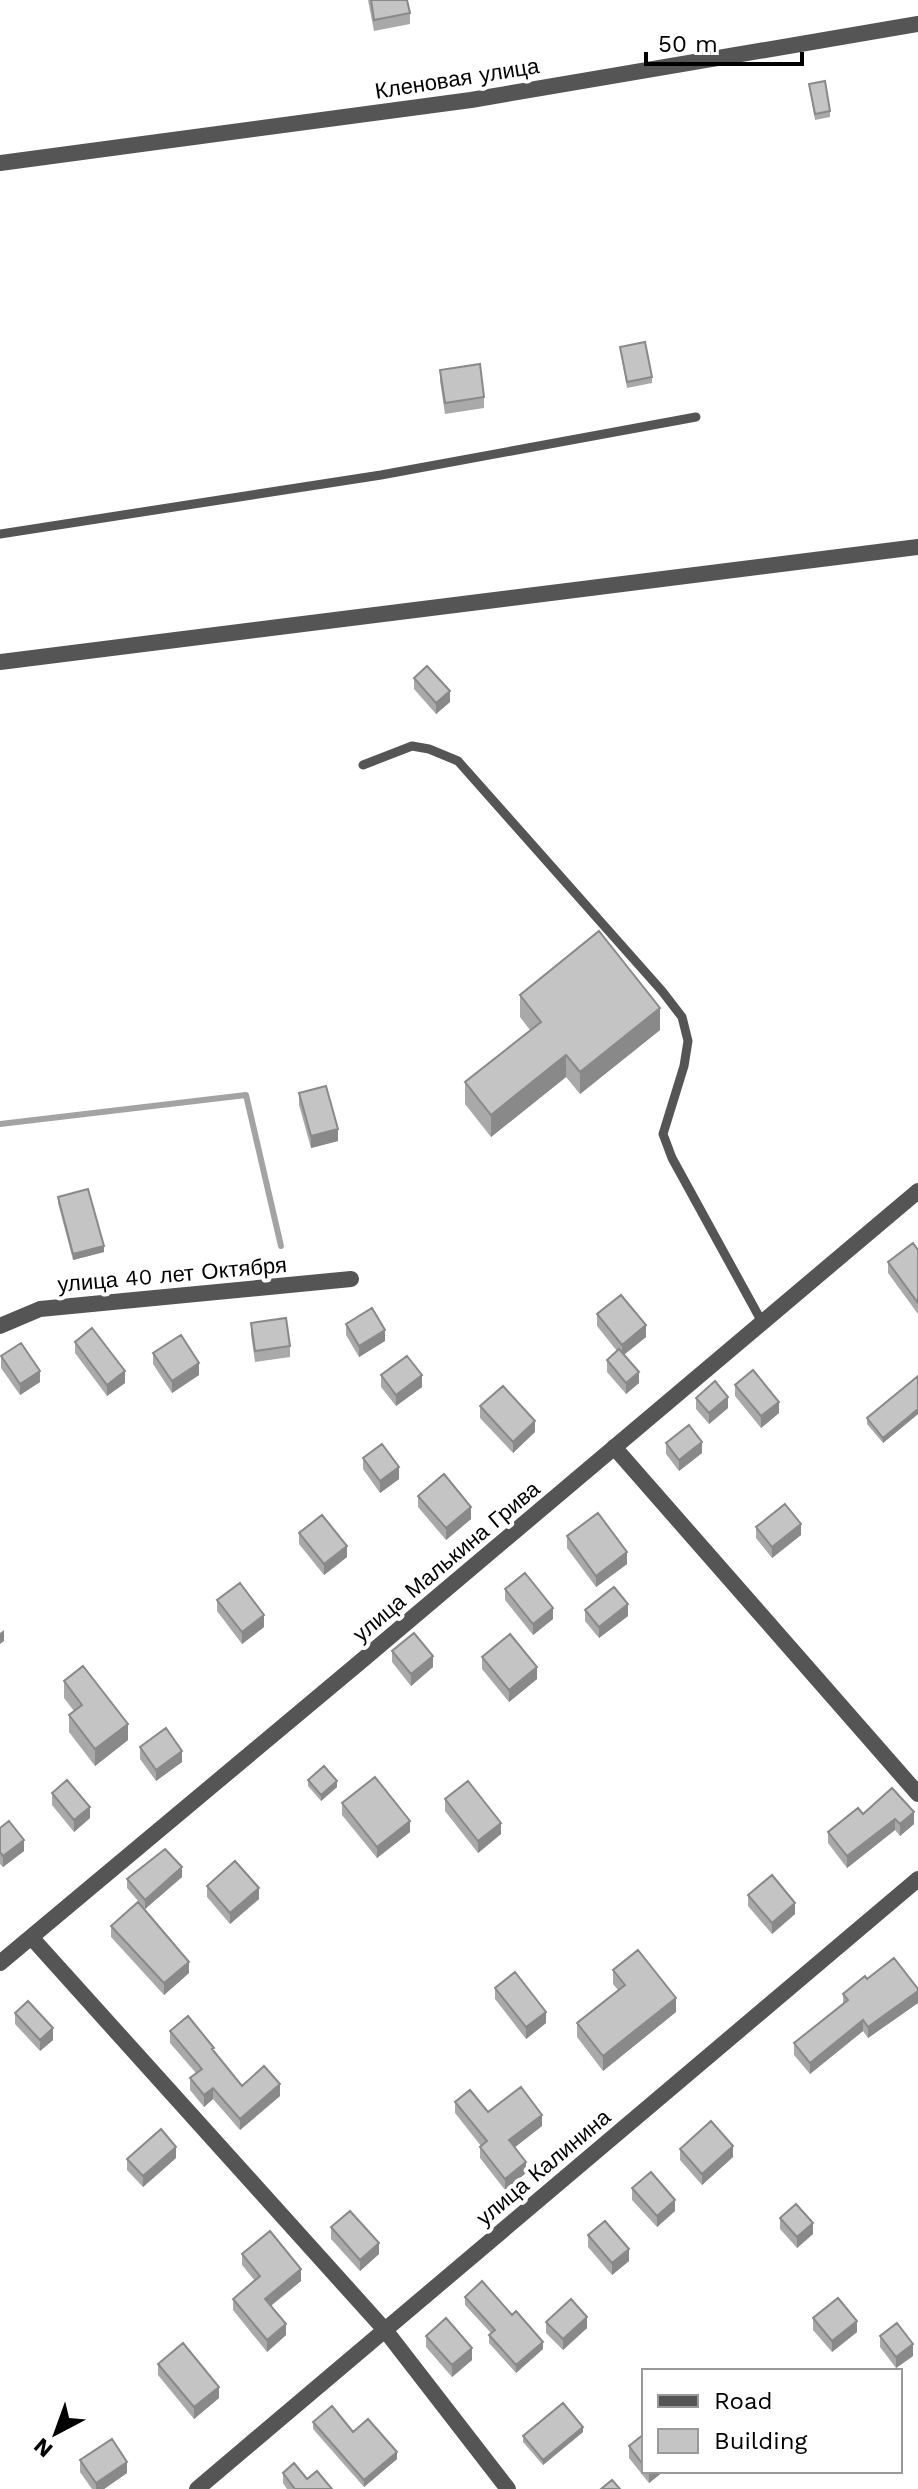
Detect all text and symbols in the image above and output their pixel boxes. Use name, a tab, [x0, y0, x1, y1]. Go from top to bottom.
scale bar	[646, 16, 802, 66]
text: 50 m	[658, 30, 718, 58]
street label: Кленовая улица	[373, 53, 542, 104]
street label: улица 40 лет Октября	[56, 1252, 288, 1297]
street label: улица Малькина Грива	[348, 1476, 545, 1647]
street label: улица Калинина	[471, 2104, 616, 2231]
legend	[642, 2369, 902, 2473]
text: Road	[714, 2387, 773, 2415]
north arrow	[16, 2393, 96, 2473]
text: Building	[714, 2427, 807, 2455]
text: N	[29, 2433, 58, 2463]

